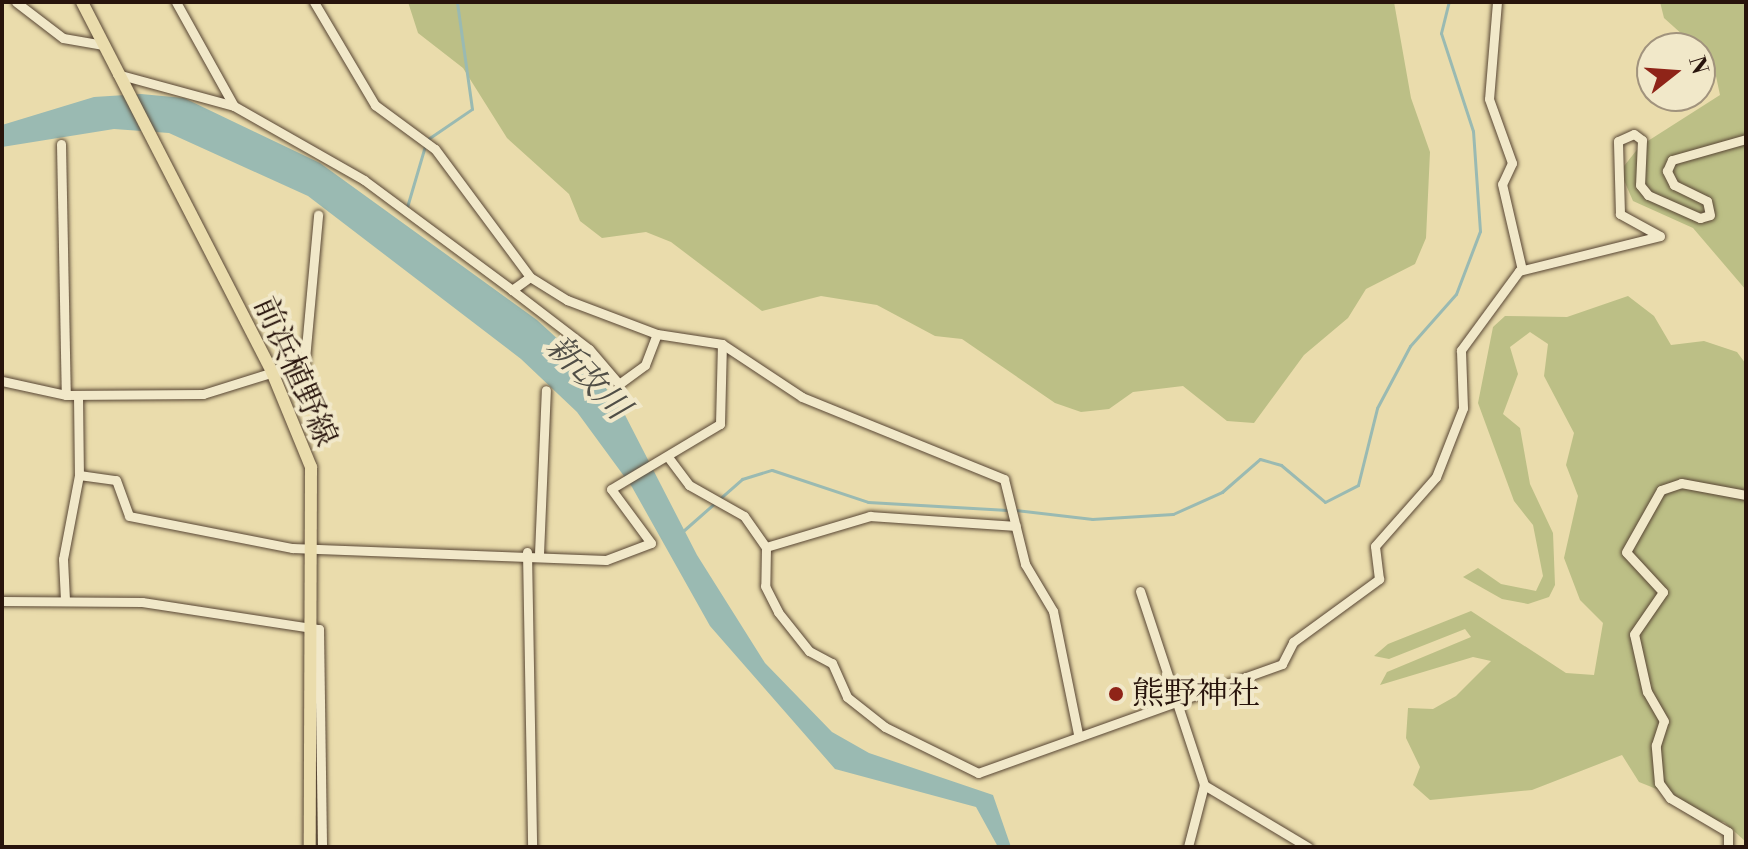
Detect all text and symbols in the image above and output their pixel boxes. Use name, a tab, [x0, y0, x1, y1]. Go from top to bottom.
north arrow	[1636, 32, 1716, 112]
text: N	[1682, 53, 1713, 78]
street label: 前浜植野線	[245, 291, 345, 453]
water label: 新改川	[537, 327, 637, 429]
place label: 熊野神社	[1132, 675, 1260, 713]
marker: 熊野神社	[1107, 685, 1125, 703]

